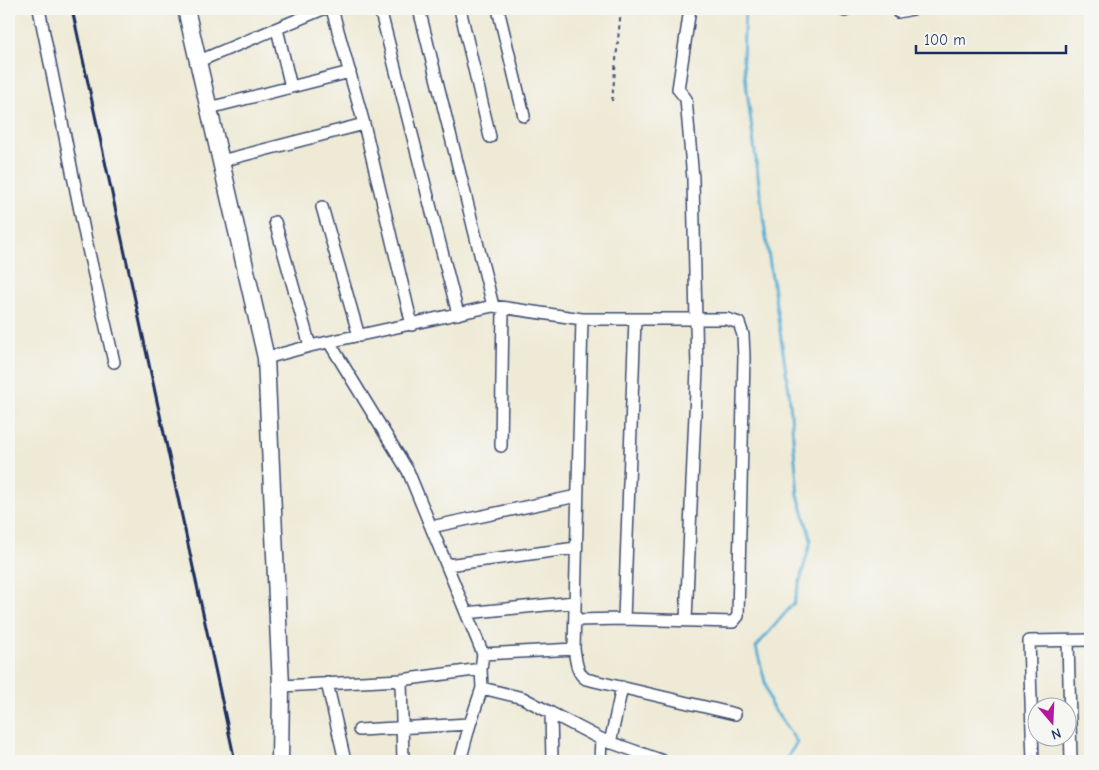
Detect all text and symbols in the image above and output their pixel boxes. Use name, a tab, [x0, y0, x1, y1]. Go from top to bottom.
scale bar	[916, 22, 1066, 54]
text: 100 m	[924, 31, 966, 49]
north arrow	[1026, 698, 1076, 748]
text: N	[1049, 724, 1063, 743]

